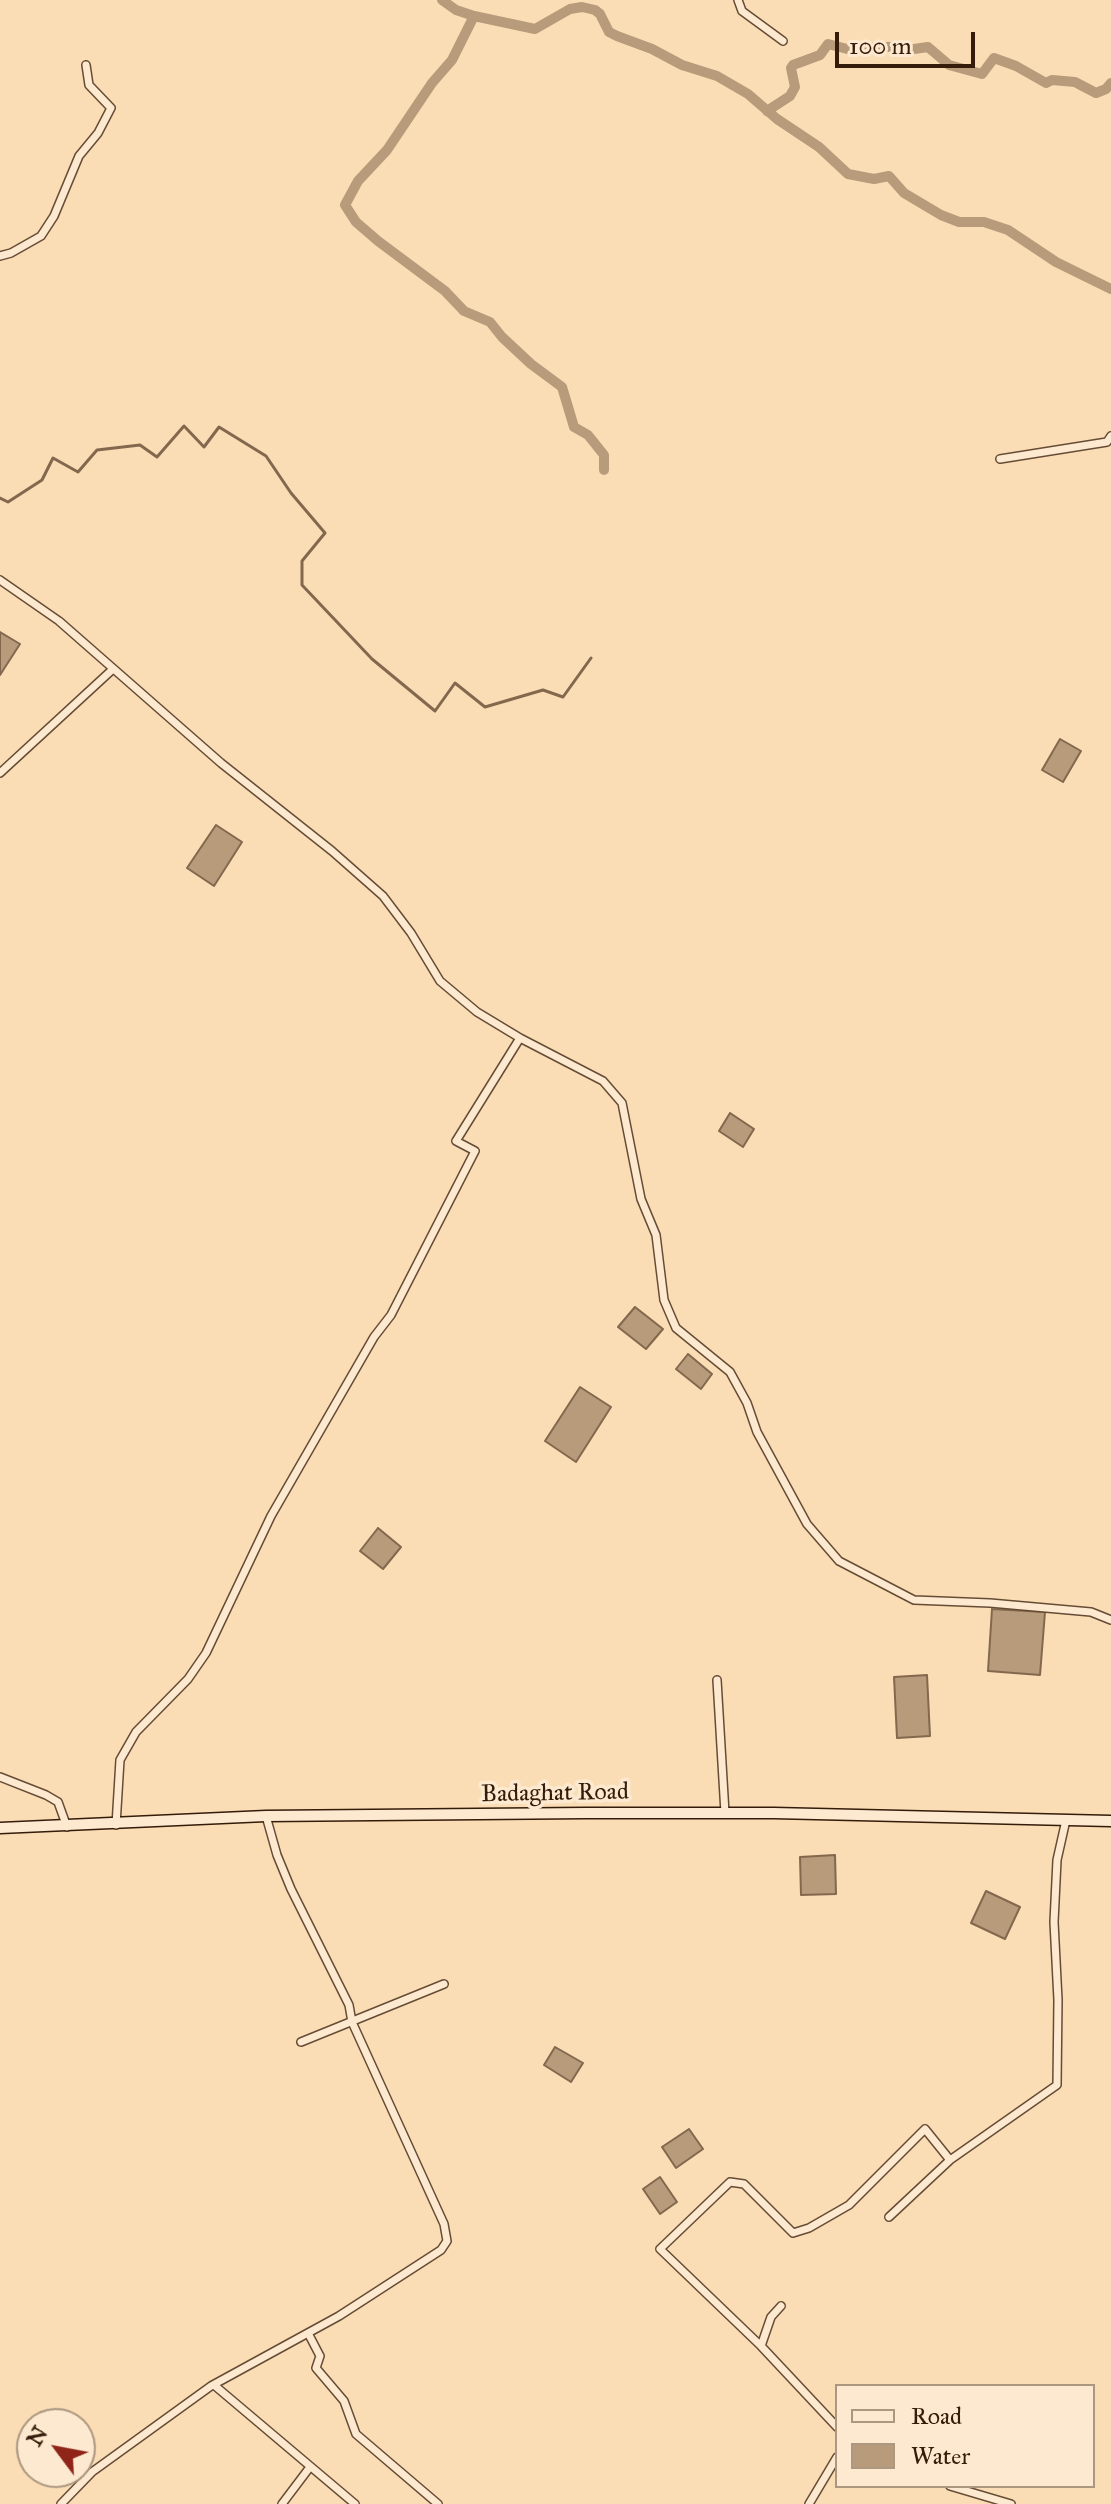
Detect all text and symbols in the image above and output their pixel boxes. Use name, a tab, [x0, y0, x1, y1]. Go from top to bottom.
scale bar	[839, 16, 979, 66]
text: 100 m	[849, 31, 912, 61]
street label: Badaghat Road	[481, 1778, 629, 1810]
legend	[835, 2384, 1095, 2488]
text: Road	[911, 2401, 962, 2431]
north arrow	[16, 2408, 96, 2488]
text: N	[21, 2421, 53, 2451]
text: Water	[911, 2441, 970, 2471]

